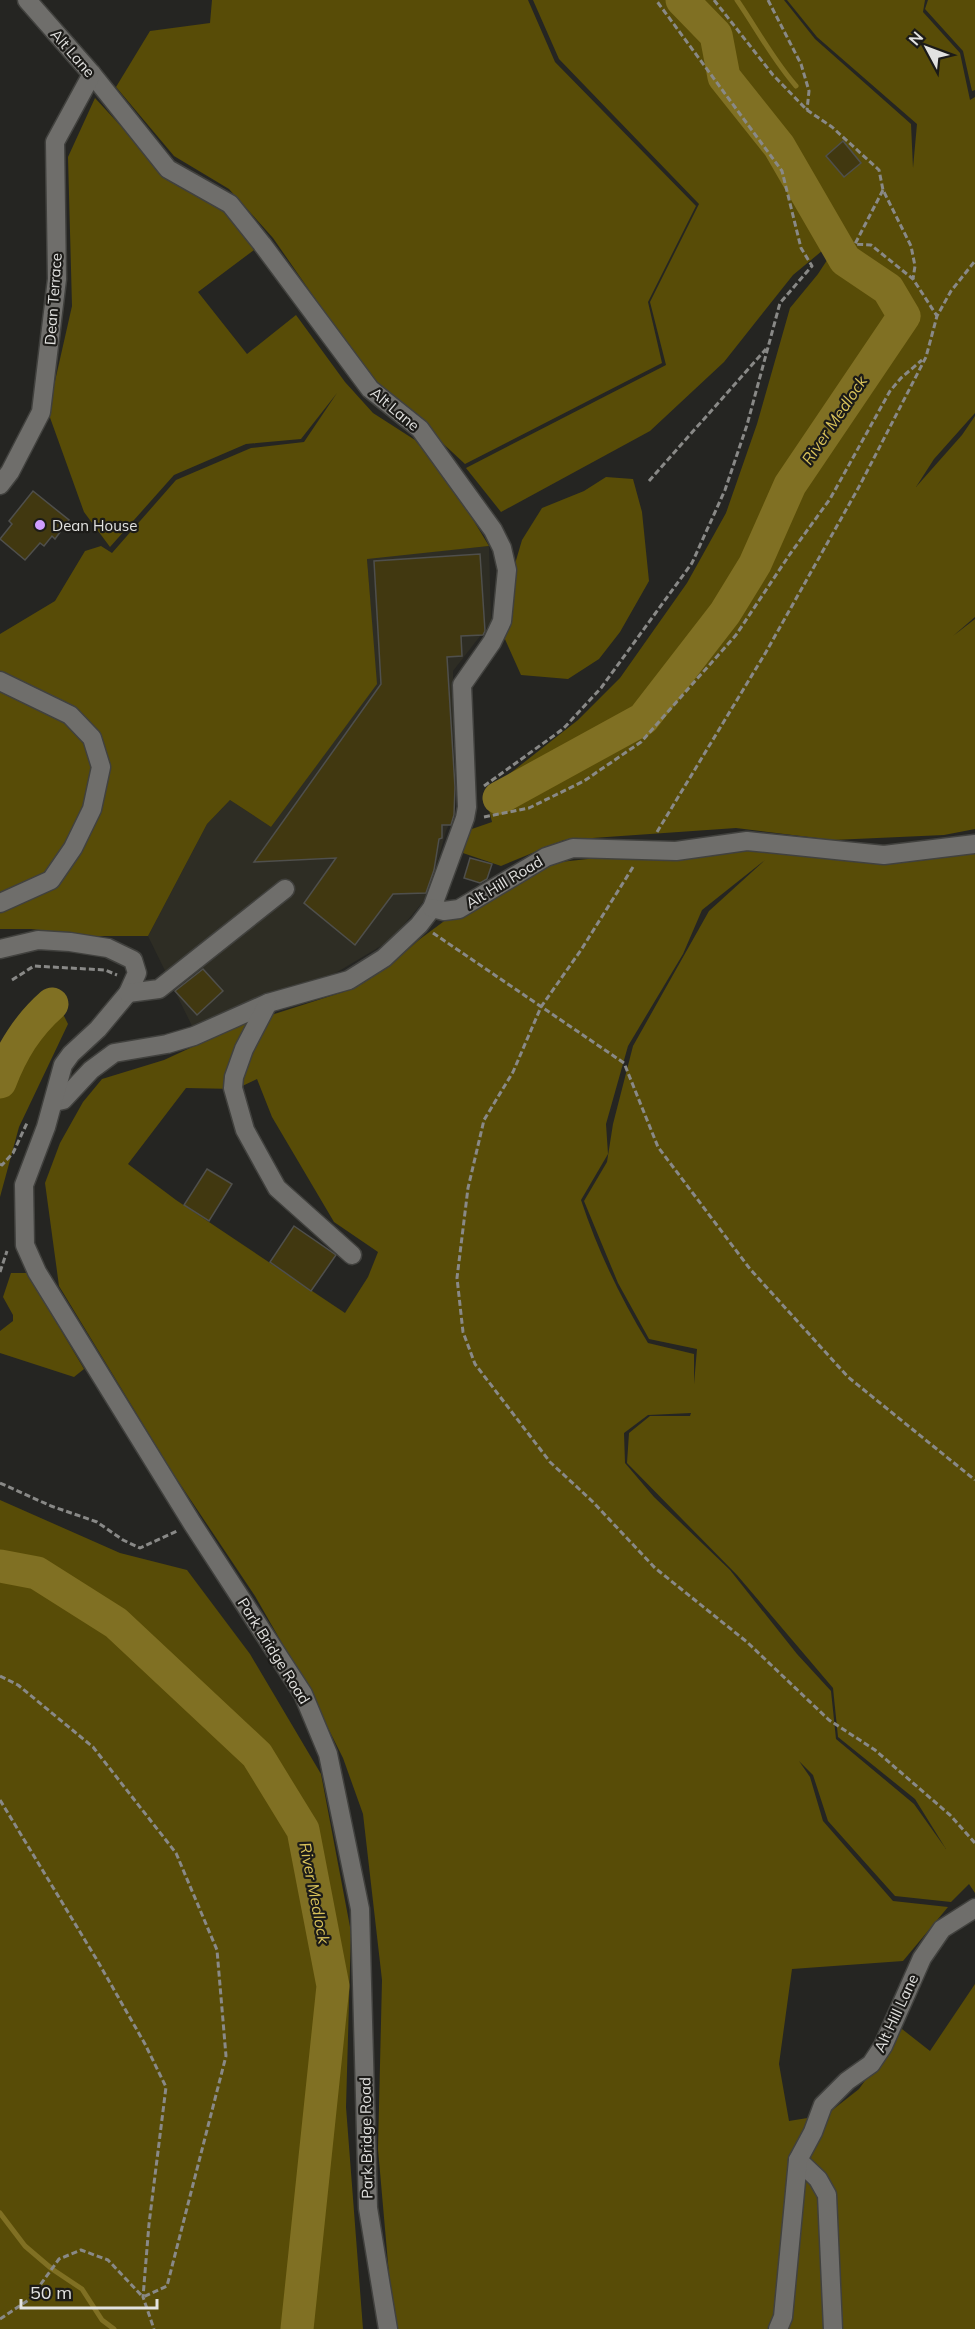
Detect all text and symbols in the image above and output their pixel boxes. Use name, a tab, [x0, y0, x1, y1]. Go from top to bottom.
north arrow	[897, 18, 957, 78]
street label: Alt Lane	[47, 25, 99, 81]
text: N	[904, 27, 927, 49]
street label: Dean Terrace	[40, 252, 66, 346]
water label: River Medlock	[797, 371, 872, 468]
street label: Alt Lane	[367, 383, 423, 435]
place label: Dean House	[52, 516, 137, 535]
marker: Dean House	[33, 518, 47, 532]
street label: Alt Hill Road	[462, 852, 546, 912]
street label: Park Bridge Road	[234, 1594, 314, 1708]
water label: River Medlock	[295, 1840, 335, 1946]
street label: Alt Hill Lane	[870, 1971, 922, 2055]
street label: Park Bridge Road	[355, 2077, 377, 2199]
scale bar	[21, 2272, 158, 2310]
text: 50 m	[30, 2281, 72, 2304]

